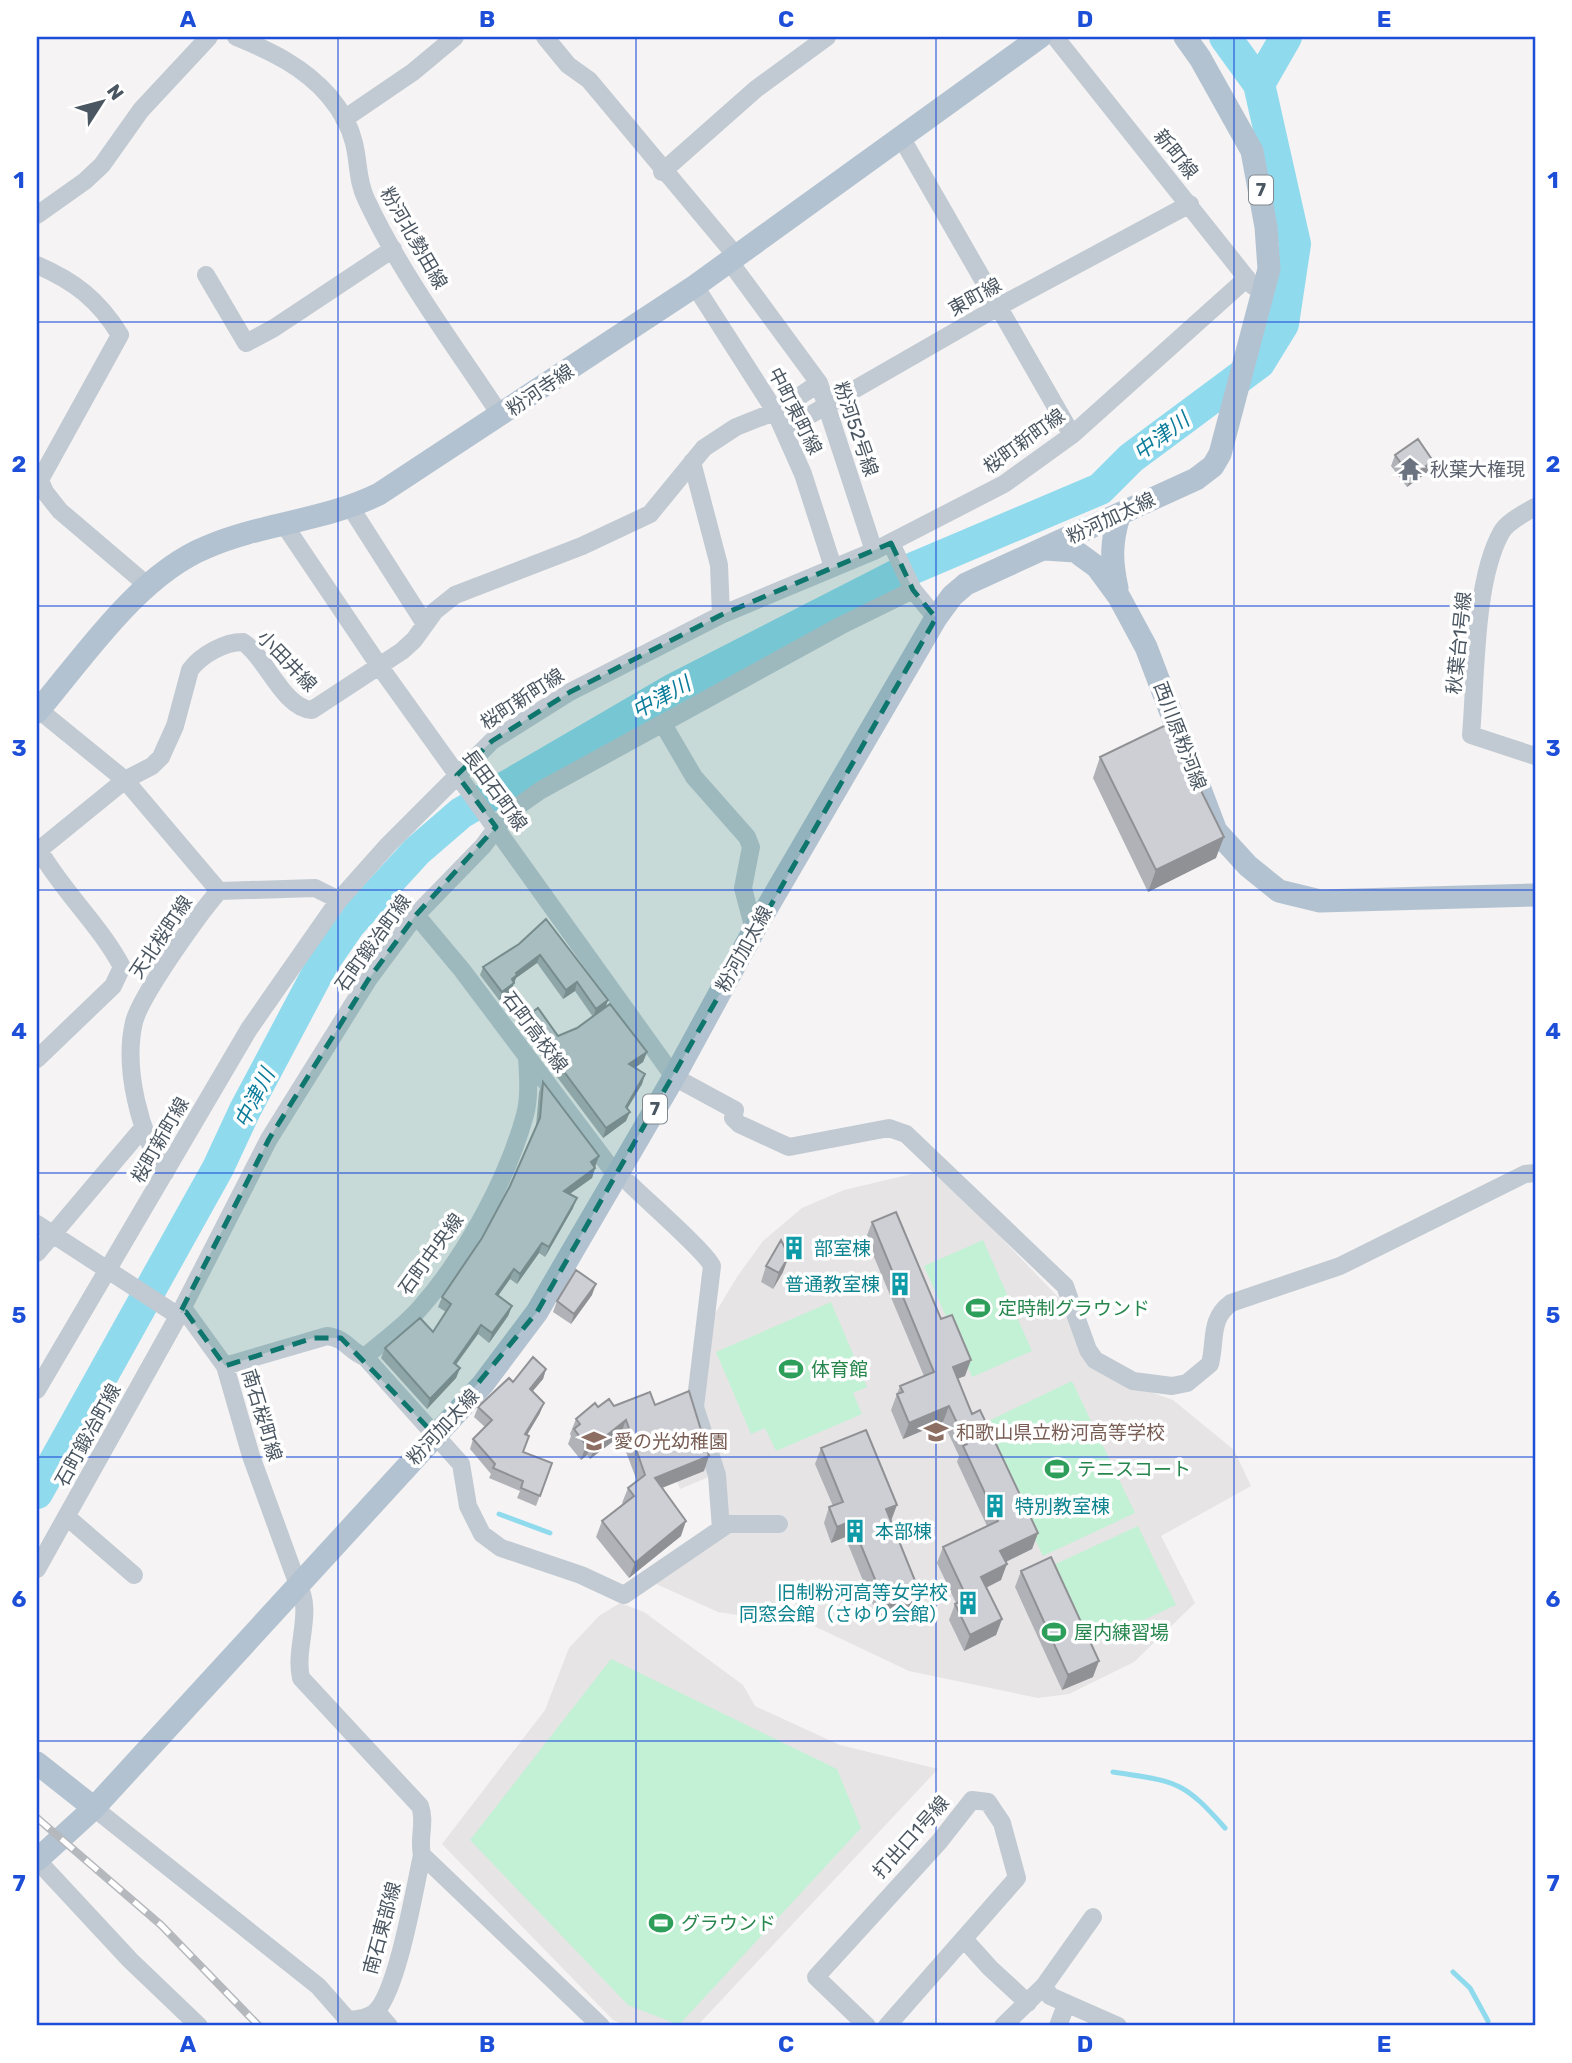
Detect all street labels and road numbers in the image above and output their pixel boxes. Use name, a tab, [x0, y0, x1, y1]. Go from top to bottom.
street label: 新町線	[1149, 125, 1203, 183]
road number: 7	[1249, 176, 1273, 204]
street label: 粉河北勢田線	[376, 183, 452, 293]
street label: 東町線	[944, 273, 1006, 321]
street label: 粉河寺線	[502, 359, 578, 421]
street label: 中町東町線	[763, 363, 827, 459]
street label: 粉河52号線	[829, 379, 883, 479]
street label: 桜町新町線	[979, 404, 1069, 478]
street label: 粉河加太線	[1063, 487, 1159, 549]
street label: 秋葉台1号線	[1442, 591, 1476, 695]
street label: 小田井線	[252, 626, 322, 696]
street label: 桜町新町線	[476, 663, 568, 735]
street label: 西川原粉河線	[1149, 679, 1211, 793]
street label: 長田石町線	[458, 745, 532, 835]
street label: 石町鍛冶町線	[330, 890, 416, 996]
street label: 天北桜町線	[125, 891, 197, 983]
street label: 粉河加太線	[711, 902, 777, 996]
street label: 石町高校線	[497, 987, 573, 1077]
street label: 桜町新町線	[126, 1093, 194, 1187]
road number: 7	[643, 1094, 667, 1124]
street label: 石町中央線	[394, 1209, 468, 1299]
street label: 南石桜町線	[237, 1366, 287, 1464]
street label: 石町鍛冶町線	[50, 1380, 126, 1490]
street label: 粉河加太線	[402, 1384, 484, 1470]
street label: 打出口1号線	[868, 1791, 954, 1883]
street label: 南石東部線	[359, 1879, 405, 1977]

